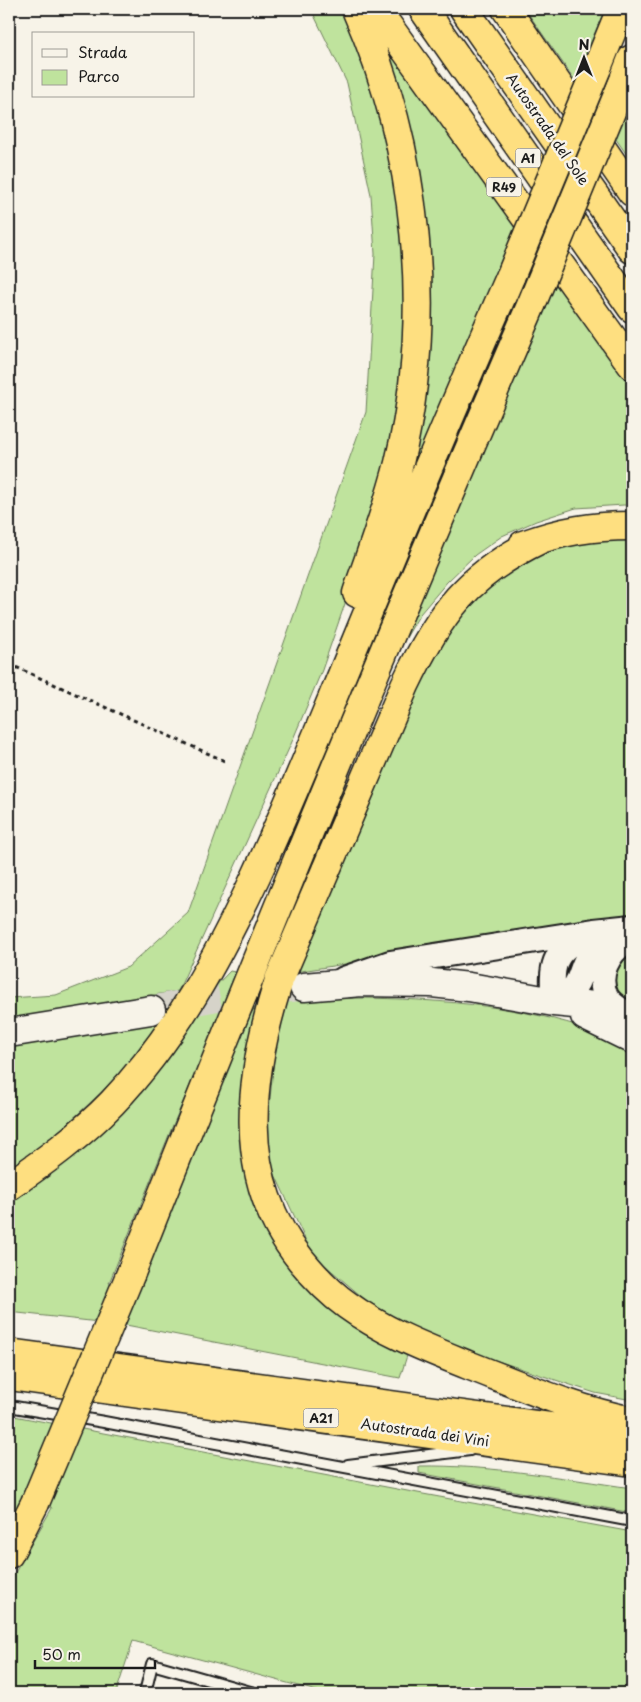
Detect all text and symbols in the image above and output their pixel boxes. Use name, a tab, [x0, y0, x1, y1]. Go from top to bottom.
legend	[32, 32, 195, 98]
north arrow	[558, 32, 608, 82]
text: N	[578, 34, 590, 55]
text: Strada	[78, 40, 128, 63]
text: Parco	[78, 64, 120, 87]
street label: Autostrada del Sole	[501, 69, 595, 190]
road number: A1	[516, 148, 540, 168]
road number: R49	[486, 178, 522, 196]
road number: A21	[304, 1409, 338, 1428]
street label: Autostrada dei Vini	[360, 1413, 490, 1451]
scale bar	[35, 1637, 155, 1669]
text: 50 m	[42, 1642, 81, 1665]

